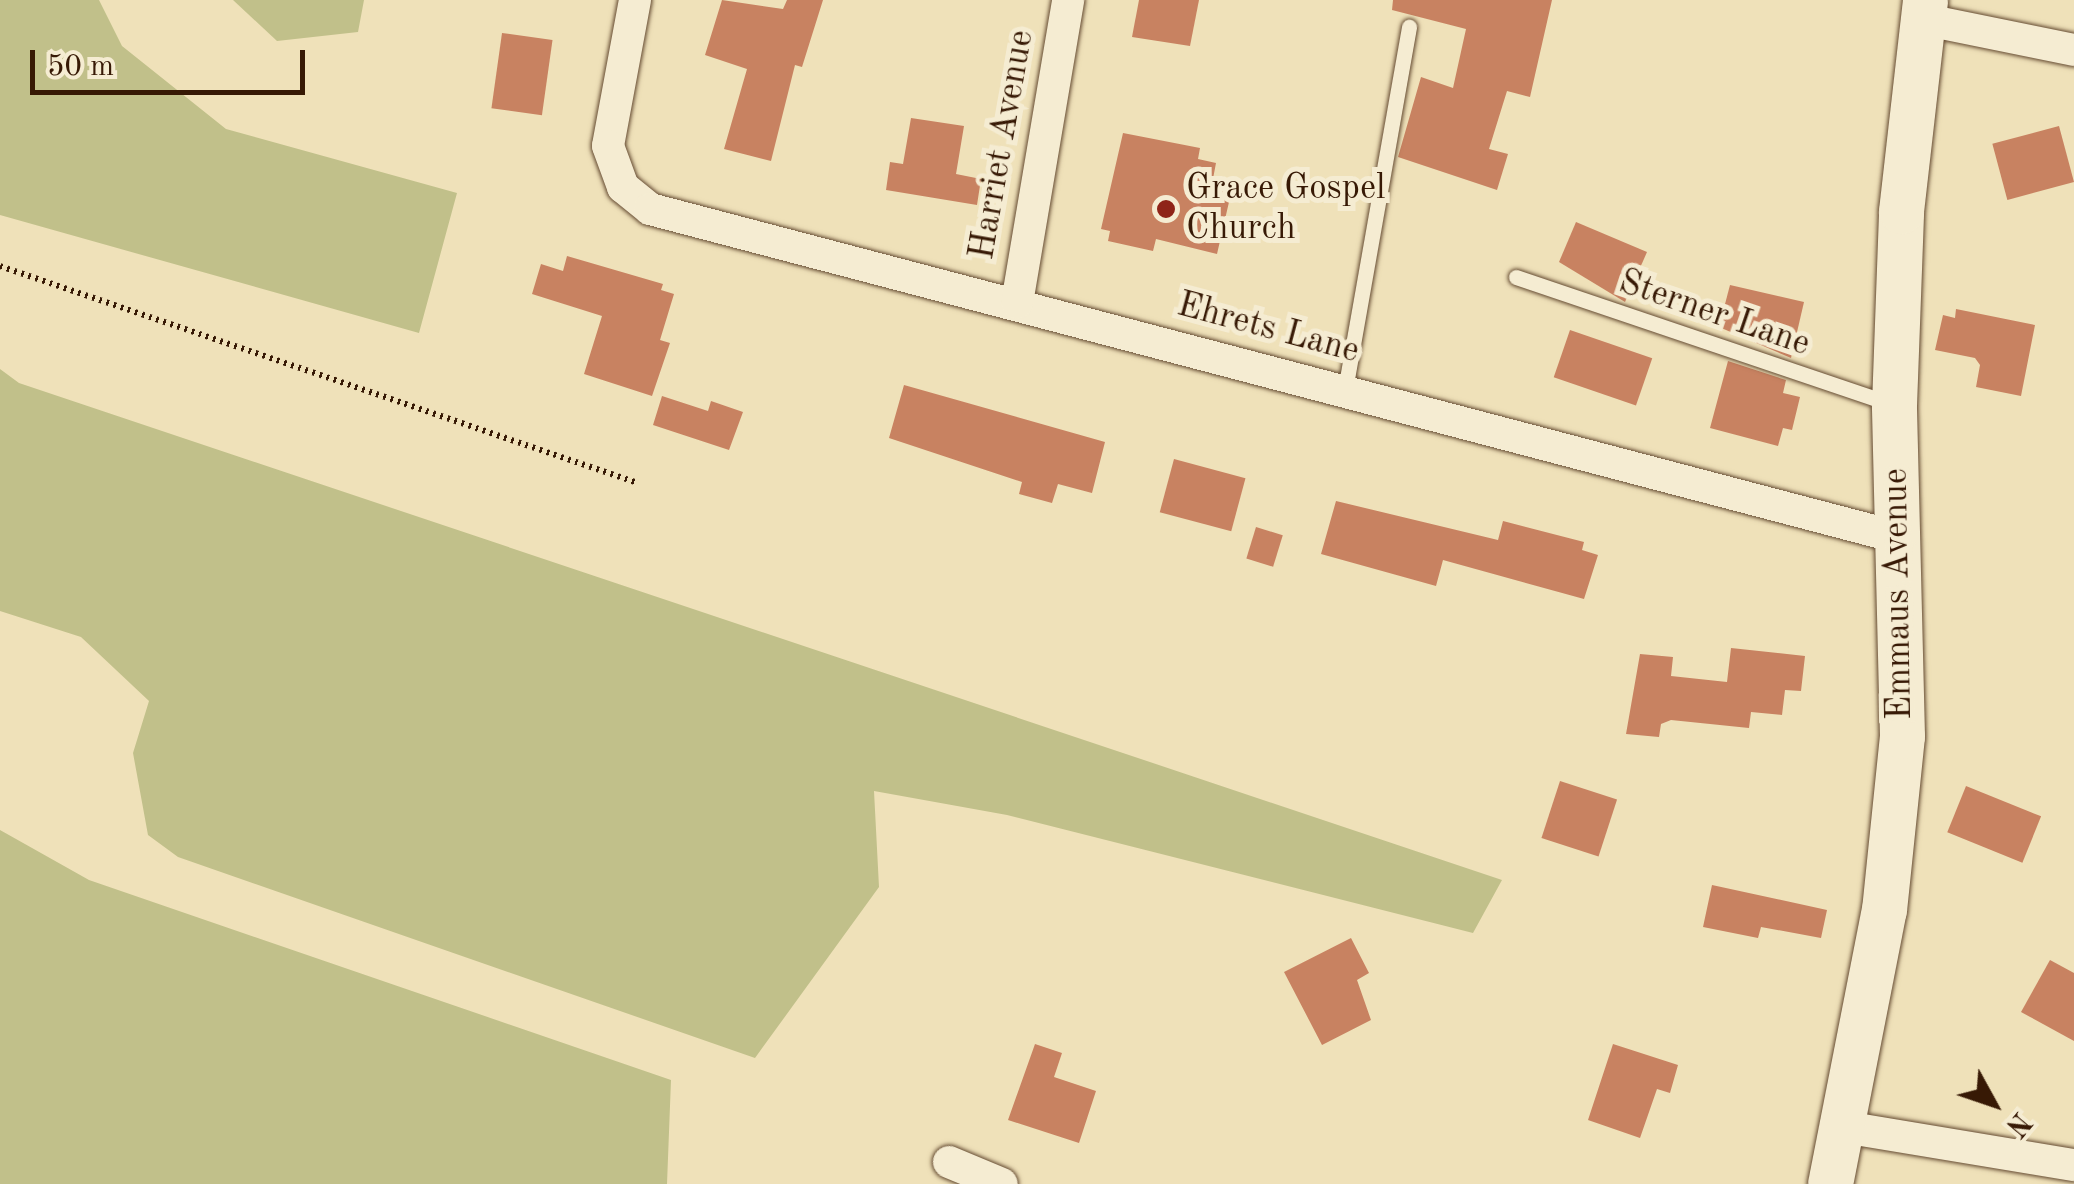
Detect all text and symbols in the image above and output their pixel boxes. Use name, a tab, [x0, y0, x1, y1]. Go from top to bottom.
street label: Harriet Avenue	[962, 27, 1044, 263]
scale bar	[35, 30, 310, 92]
text: 50 m	[47, 52, 114, 82]
place label: Grace Gospel Church	[1186, 168, 1385, 250]
marker: Grace Gospel Church	[1155, 198, 1177, 220]
street label: Sterner Lane	[1613, 262, 1815, 366]
street label: Ehrets Lane	[1172, 285, 1364, 373]
street label: Emmaus Avenue	[1876, 468, 1922, 720]
north arrow	[1944, 1054, 2044, 1154]
text: N	[1999, 1106, 2035, 1140]

